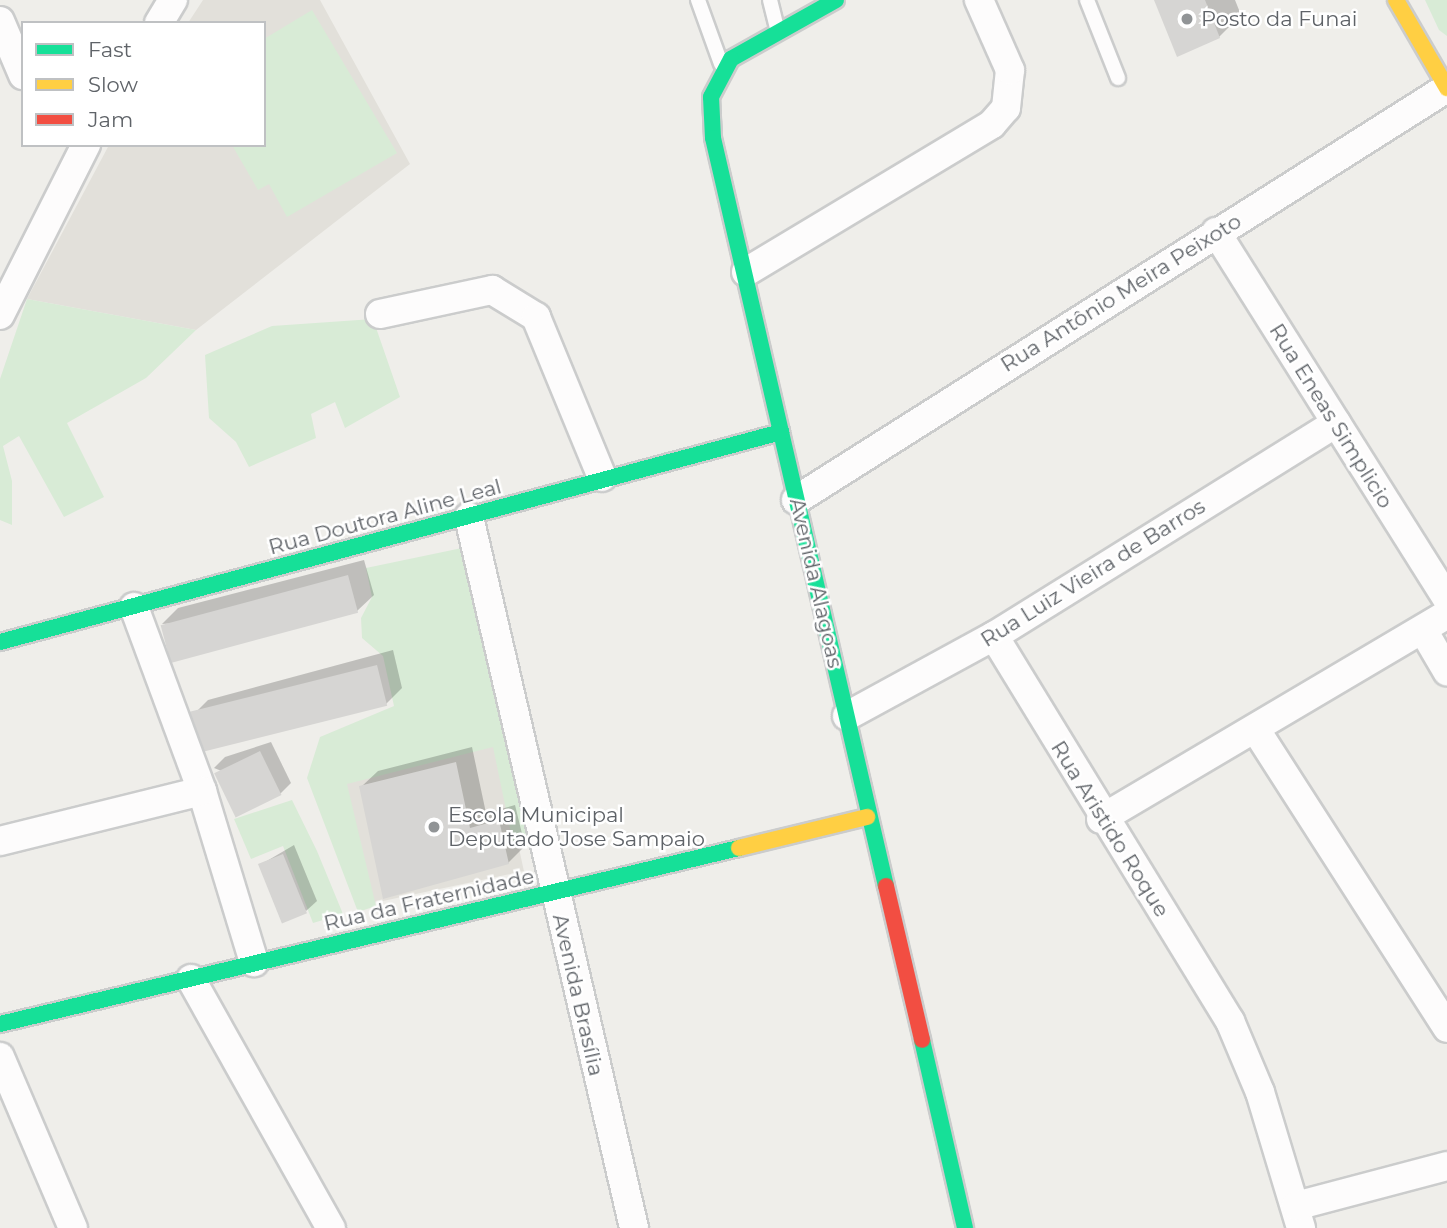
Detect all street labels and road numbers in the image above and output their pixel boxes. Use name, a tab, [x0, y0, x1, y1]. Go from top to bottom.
street label: Rua Antônio Meira Peixoto	[996, 209, 1246, 377]
street label: Rua Eneas Simplicio	[1264, 319, 1398, 513]
street label: Rua Doutora Aline Leal	[266, 474, 504, 560]
street label: Rua Luiz Vieira de Barros	[976, 494, 1210, 652]
street label: Avenida Alagoas	[784, 496, 848, 670]
street label: Rua Aristido Roque	[1046, 736, 1174, 922]
street label: Rua da Fraternidade	[322, 864, 536, 936]
street label: Avenida Brasília	[547, 911, 609, 1079]

